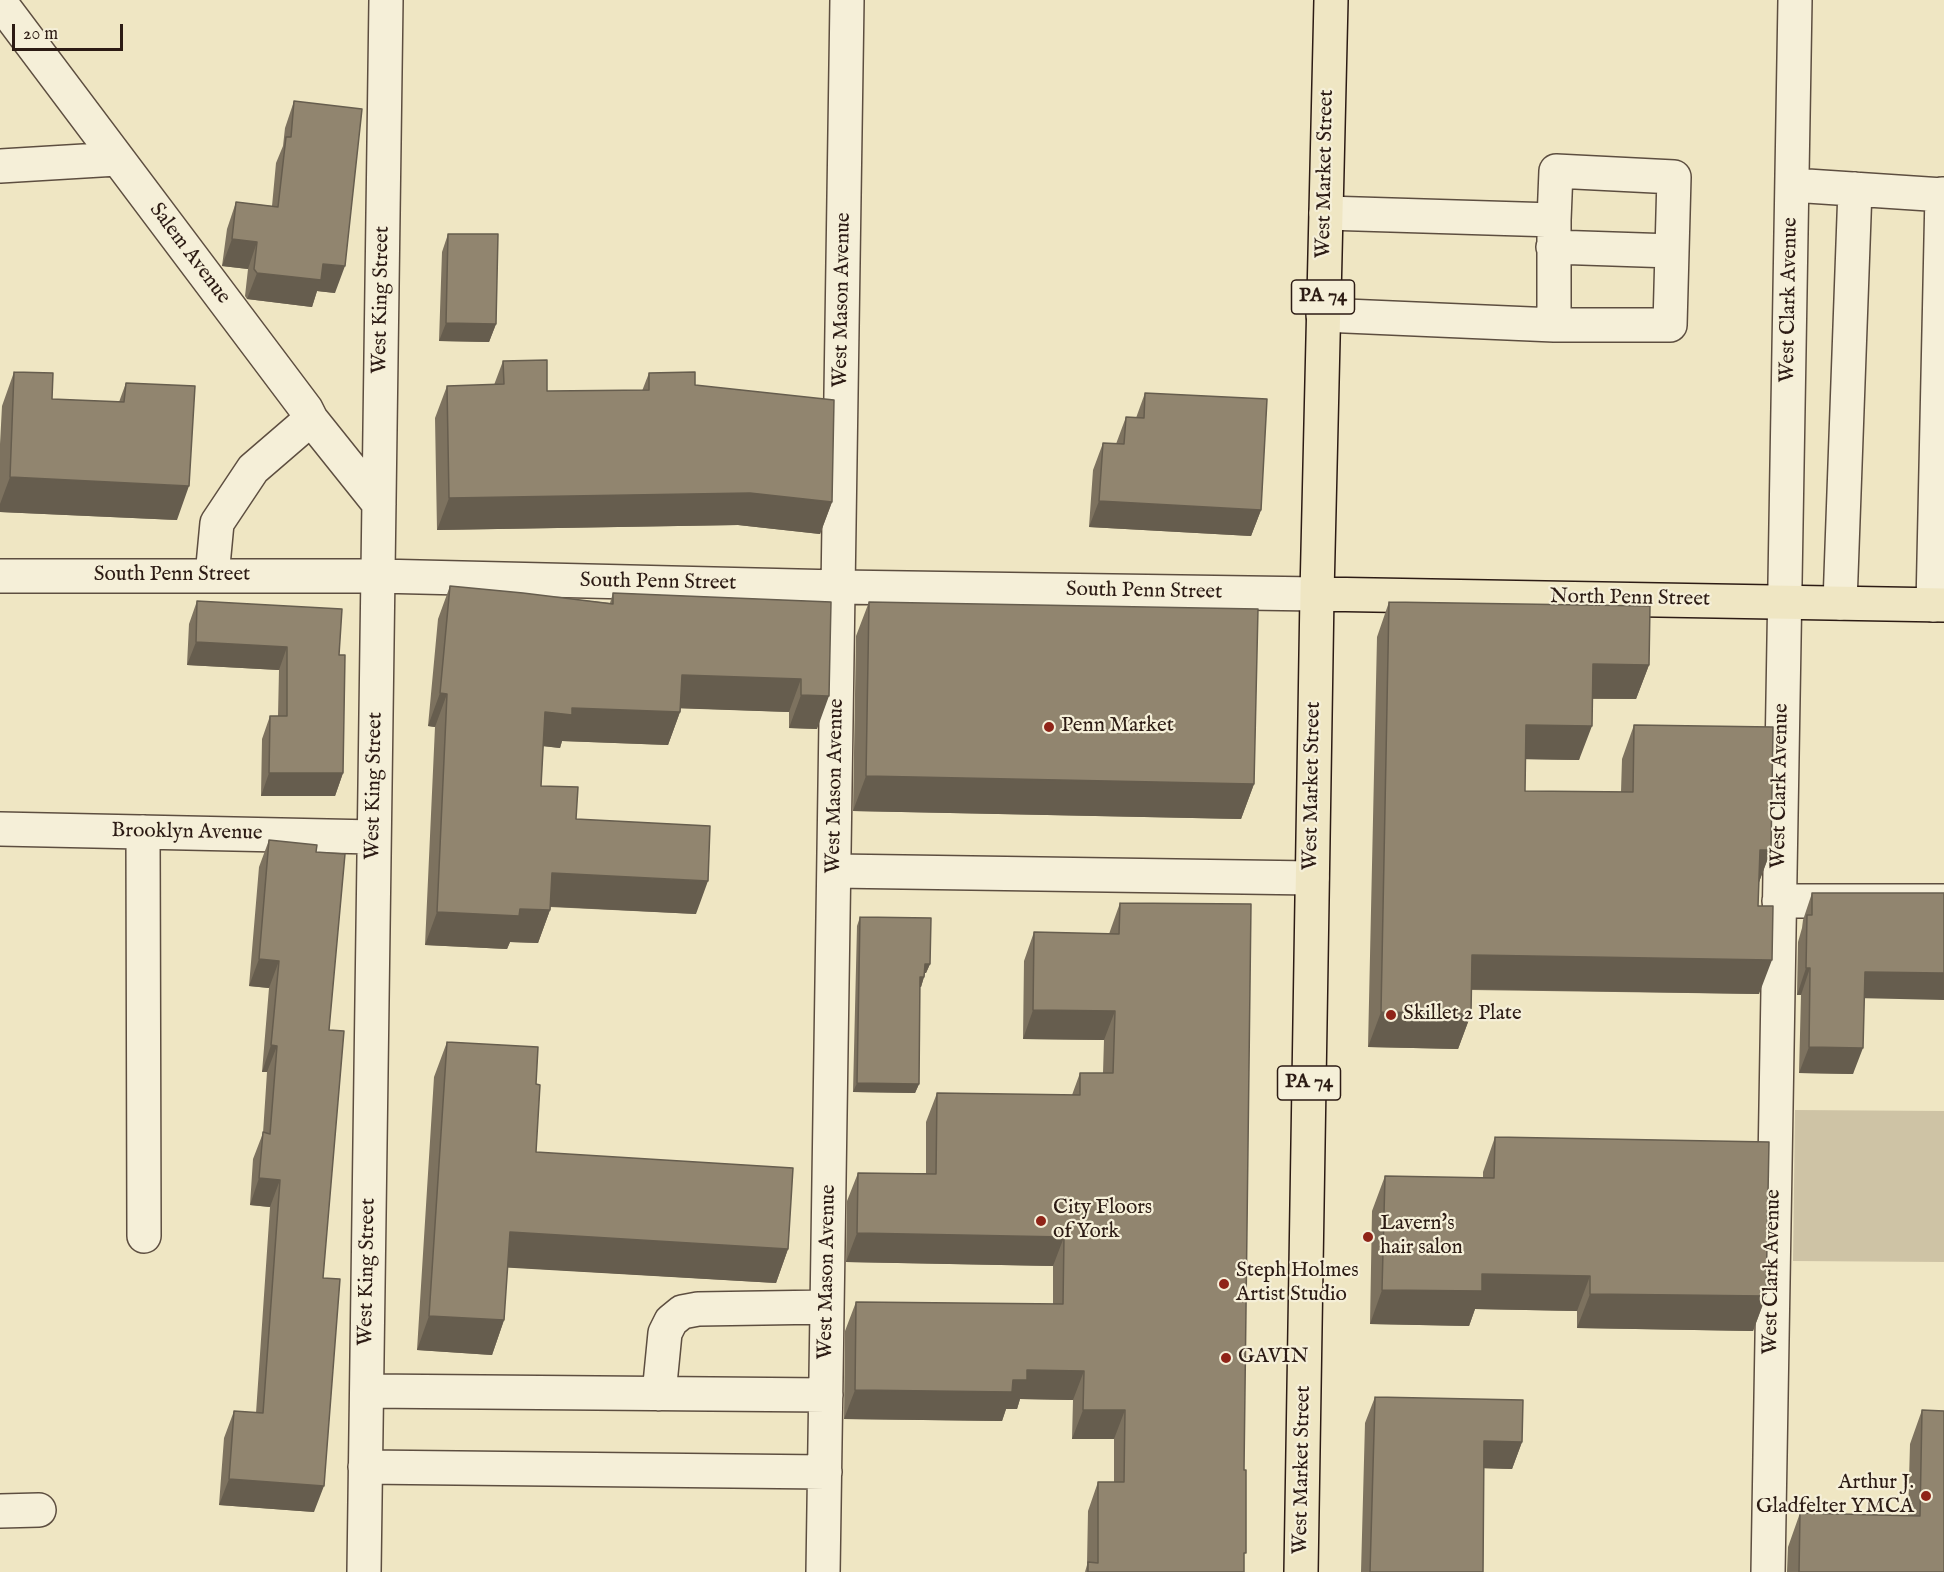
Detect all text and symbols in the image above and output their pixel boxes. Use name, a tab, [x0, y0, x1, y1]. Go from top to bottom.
scale bar	[15, 12, 126, 50]
text: 20 m	[23, 23, 58, 46]
street label: West Market Street	[1312, 89, 1340, 259]
street label: Salem Avenue	[143, 198, 235, 310]
street label: West Mason Avenue	[829, 212, 857, 388]
street label: West Clark Avenue	[1776, 217, 1804, 383]
street label: West King Street	[368, 226, 396, 374]
road number: PA 74	[1292, 280, 1354, 314]
street label: South Penn Street	[94, 563, 250, 589]
street label: South Penn Street	[580, 569, 736, 597]
street label: South Penn Street	[1066, 578, 1222, 606]
street label: North Penn Street	[1550, 585, 1710, 613]
street label: West Mason Avenue	[822, 698, 850, 874]
street label: West Market Street	[1299, 701, 1327, 871]
street label: West Clark Avenue	[1767, 703, 1795, 869]
street label: West King Street	[361, 712, 389, 860]
place label: Penn Market	[1061, 714, 1174, 740]
marker: Penn Market	[1042, 720, 1056, 734]
street label: Brooklyn Avenue	[111, 819, 263, 847]
place label: Skillet 2 Plate	[1403, 1002, 1522, 1028]
marker: Skillet 2 Plate	[1384, 1008, 1398, 1022]
road number: PA 74	[1278, 1066, 1340, 1100]
street label: West Mason Avenue	[814, 1184, 842, 1360]
street label: West Clark Avenue	[1759, 1189, 1787, 1355]
place label: City Floors of York	[1053, 1196, 1152, 1246]
street label: West King Street	[354, 1198, 382, 1346]
place label: Lavern's hair salon	[1380, 1212, 1463, 1262]
marker: City Floors of York	[1034, 1214, 1048, 1228]
marker: Lavern's hair salon	[1361, 1230, 1375, 1244]
place label: Steph Holmes Artist Studio	[1236, 1259, 1359, 1309]
marker: Steph Holmes Artist Studio	[1217, 1277, 1231, 1291]
place label: GAVIN	[1238, 1345, 1309, 1371]
marker: GAVIN	[1219, 1351, 1233, 1365]
street label: West Market Street	[1289, 1385, 1317, 1555]
place label: Arthur J. Gladfelter YMCA	[1756, 1471, 1914, 1521]
marker: Arthur J. Gladfelter YMCA	[1919, 1489, 1933, 1503]

